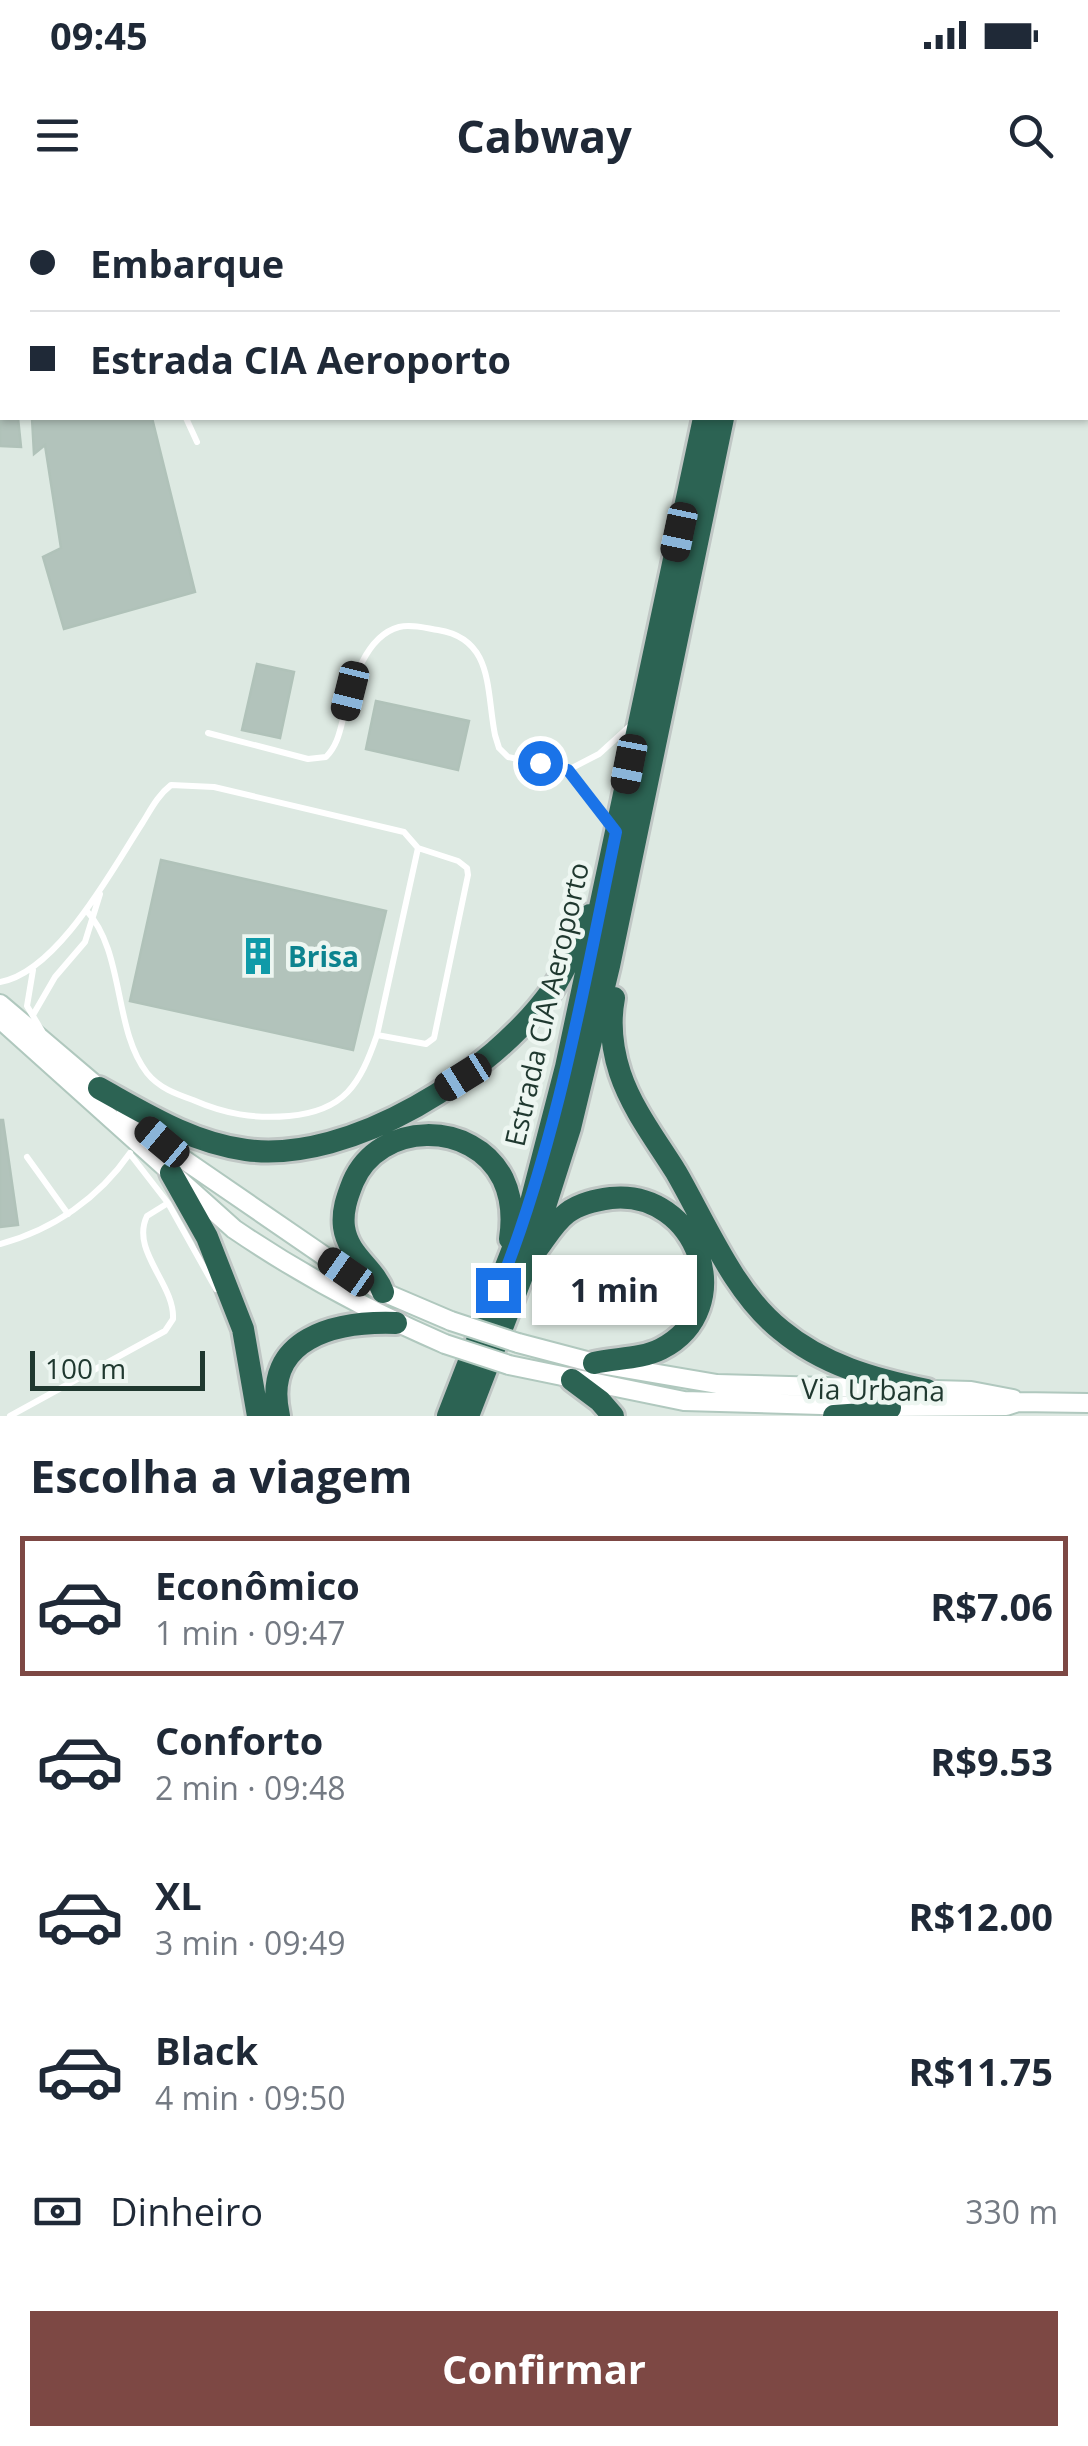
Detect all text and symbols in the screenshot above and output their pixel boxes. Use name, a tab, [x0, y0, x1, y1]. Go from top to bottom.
text: 09:45	[50, 9, 148, 61]
text: Cabway	[456, 105, 632, 166]
icon: menu	[30, 108, 85, 163]
icon: search	[1003, 108, 1058, 163]
text: Embarque	[90, 237, 284, 289]
text: Estrada CIA Aeroporto	[90, 333, 511, 385]
car	[658, 500, 700, 564]
car	[328, 658, 372, 724]
car	[609, 732, 649, 796]
route start	[518, 741, 563, 786]
street label: Estrada CIA Aeroporto	[495, 858, 597, 1150]
building icon: Brisa	[237, 935, 279, 977]
place label: Brisa	[288, 937, 359, 975]
car	[430, 1048, 496, 1106]
car	[129, 1111, 195, 1173]
car	[313, 1243, 379, 1301]
callout: 1 min	[533, 1255, 698, 1325]
route end	[476, 1268, 521, 1313]
text: 1 min	[570, 1268, 659, 1311]
scale bar	[30, 1346, 205, 1390]
text: 100 m	[45, 1349, 126, 1387]
street label: Via Urbana	[801, 1369, 945, 1409]
text: Escolha a viagem	[30, 1445, 412, 1506]
text: Econômico	[155, 1559, 360, 1611]
icon: car	[35, 1561, 125, 1651]
text: R$7.06	[930, 1580, 1053, 1632]
text: 1 min · 09:47	[155, 1611, 346, 1654]
text: Conforto	[155, 1714, 323, 1766]
icon: car	[35, 1716, 125, 1806]
text: R$9.53	[930, 1735, 1053, 1787]
text: 2 min · 09:48	[155, 1766, 346, 1809]
text: XL	[155, 1869, 202, 1921]
icon: car	[35, 1871, 125, 1961]
text: R$12.00	[908, 1890, 1053, 1942]
text: 3 min · 09:49	[155, 1921, 346, 1964]
text: Black	[155, 2024, 258, 2076]
icon: car	[35, 2026, 125, 2116]
text: R$11.75	[908, 2045, 1053, 2097]
text: 4 min · 09:50	[155, 2076, 346, 2119]
icon: cash	[30, 2184, 85, 2239]
text: Dinheiro	[110, 2185, 263, 2237]
text: 330 m	[965, 2190, 1058, 2233]
button: Confirmar	[30, 2311, 1058, 2426]

